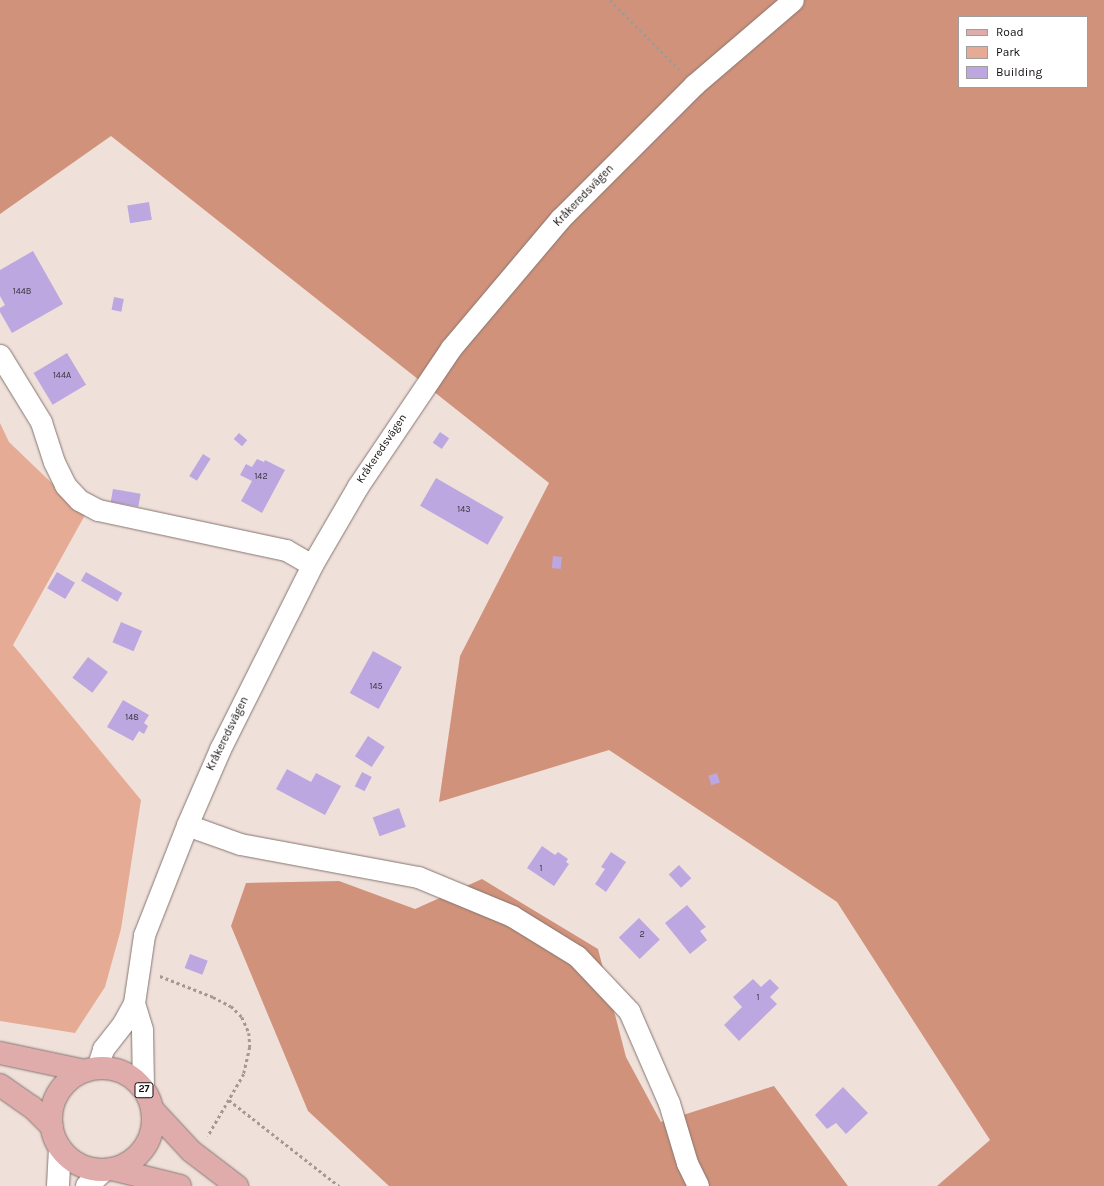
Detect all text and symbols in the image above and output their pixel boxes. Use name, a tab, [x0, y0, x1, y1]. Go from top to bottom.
legend	[958, 16, 1088, 88]
text: Road	[996, 25, 1024, 39]
text: Park	[996, 45, 1020, 59]
text: Building	[996, 65, 1042, 79]
street label: Kråkeredsvägen	[551, 162, 617, 230]
house number: 144B	[13, 286, 31, 296]
house number: 144A	[53, 370, 71, 380]
street label: Kråkeredsvägen	[354, 412, 410, 486]
house number: 142	[254, 471, 268, 481]
house number: 143	[457, 504, 471, 514]
house number: 145	[369, 681, 383, 691]
street label: Kråkeredsvägen	[204, 695, 252, 773]
house number: 148	[125, 712, 139, 722]
house number: 1	[540, 863, 542, 873]
house number: 2	[639, 929, 645, 939]
house number: 1	[757, 992, 759, 1002]
road number: 27	[134, 1082, 154, 1098]

